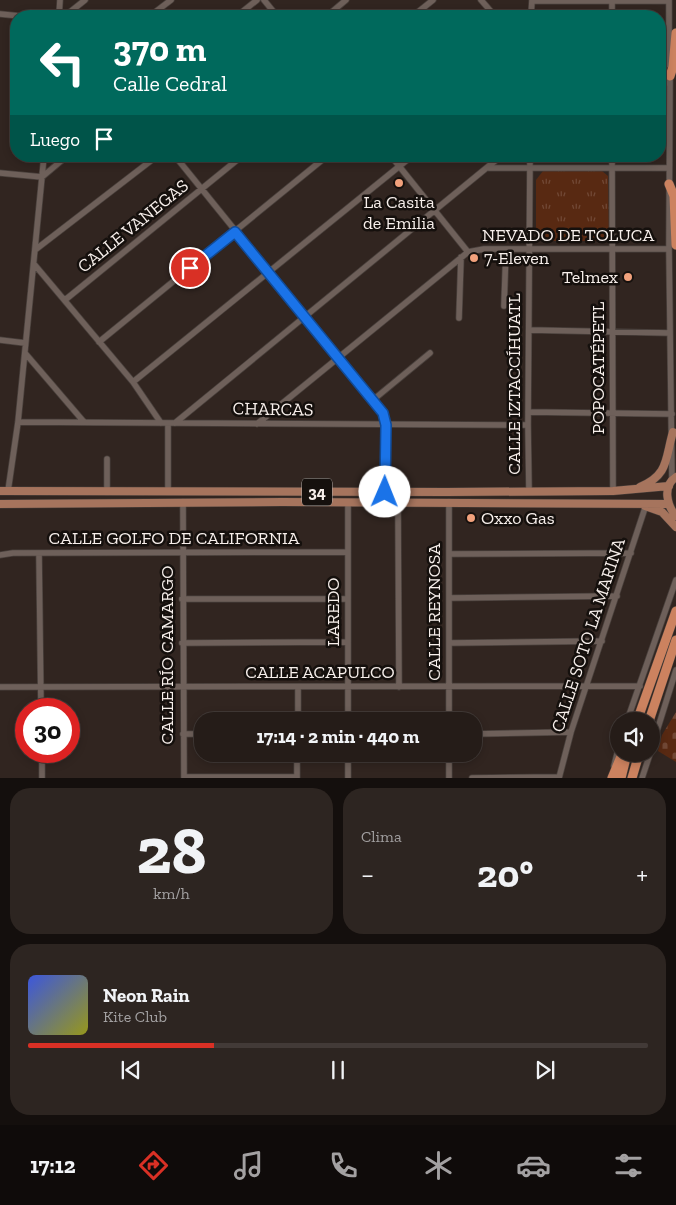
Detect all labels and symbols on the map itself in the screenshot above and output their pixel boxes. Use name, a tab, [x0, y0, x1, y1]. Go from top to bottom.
street label: CALLE VANEGAS	[73, 175, 193, 277]
marker: La Casita de Emilia	[393, 177, 405, 189]
place label: La Casita de Emilia	[363, 191, 435, 234]
street label: NEVADO DE TOLUCA	[482, 224, 654, 246]
pin	[169, 247, 211, 289]
place label: 7-Eleven	[484, 247, 550, 269]
marker: 7-Eleven	[468, 252, 480, 264]
place label: Telmex	[562, 266, 618, 288]
marker: Telmex	[622, 271, 634, 283]
street label: CALLE IZTACCÍHUATL	[503, 293, 525, 475]
street label: POPOCATÉPETL	[587, 302, 609, 434]
street label: CHARCAS	[232, 397, 314, 421]
position arrow	[358, 465, 410, 517]
road number: 34	[302, 478, 332, 506]
place label: Oxxo Gas	[481, 507, 555, 529]
marker: Oxxo Gas	[465, 512, 477, 524]
street label: CALLE GOLFO DE CALIFORNIA	[49, 527, 300, 549]
street label: CALLE SOTO LA MARINA	[546, 535, 630, 735]
street label: CALLE REYNOSA	[423, 543, 445, 681]
street label: CALLE RÍO CAMARGO	[156, 566, 178, 744]
street label: LAREDO	[322, 578, 344, 646]
street label: CALLE ACAPULCO	[245, 661, 395, 683]
speed limit sign: 30	[15, 698, 80, 763]

